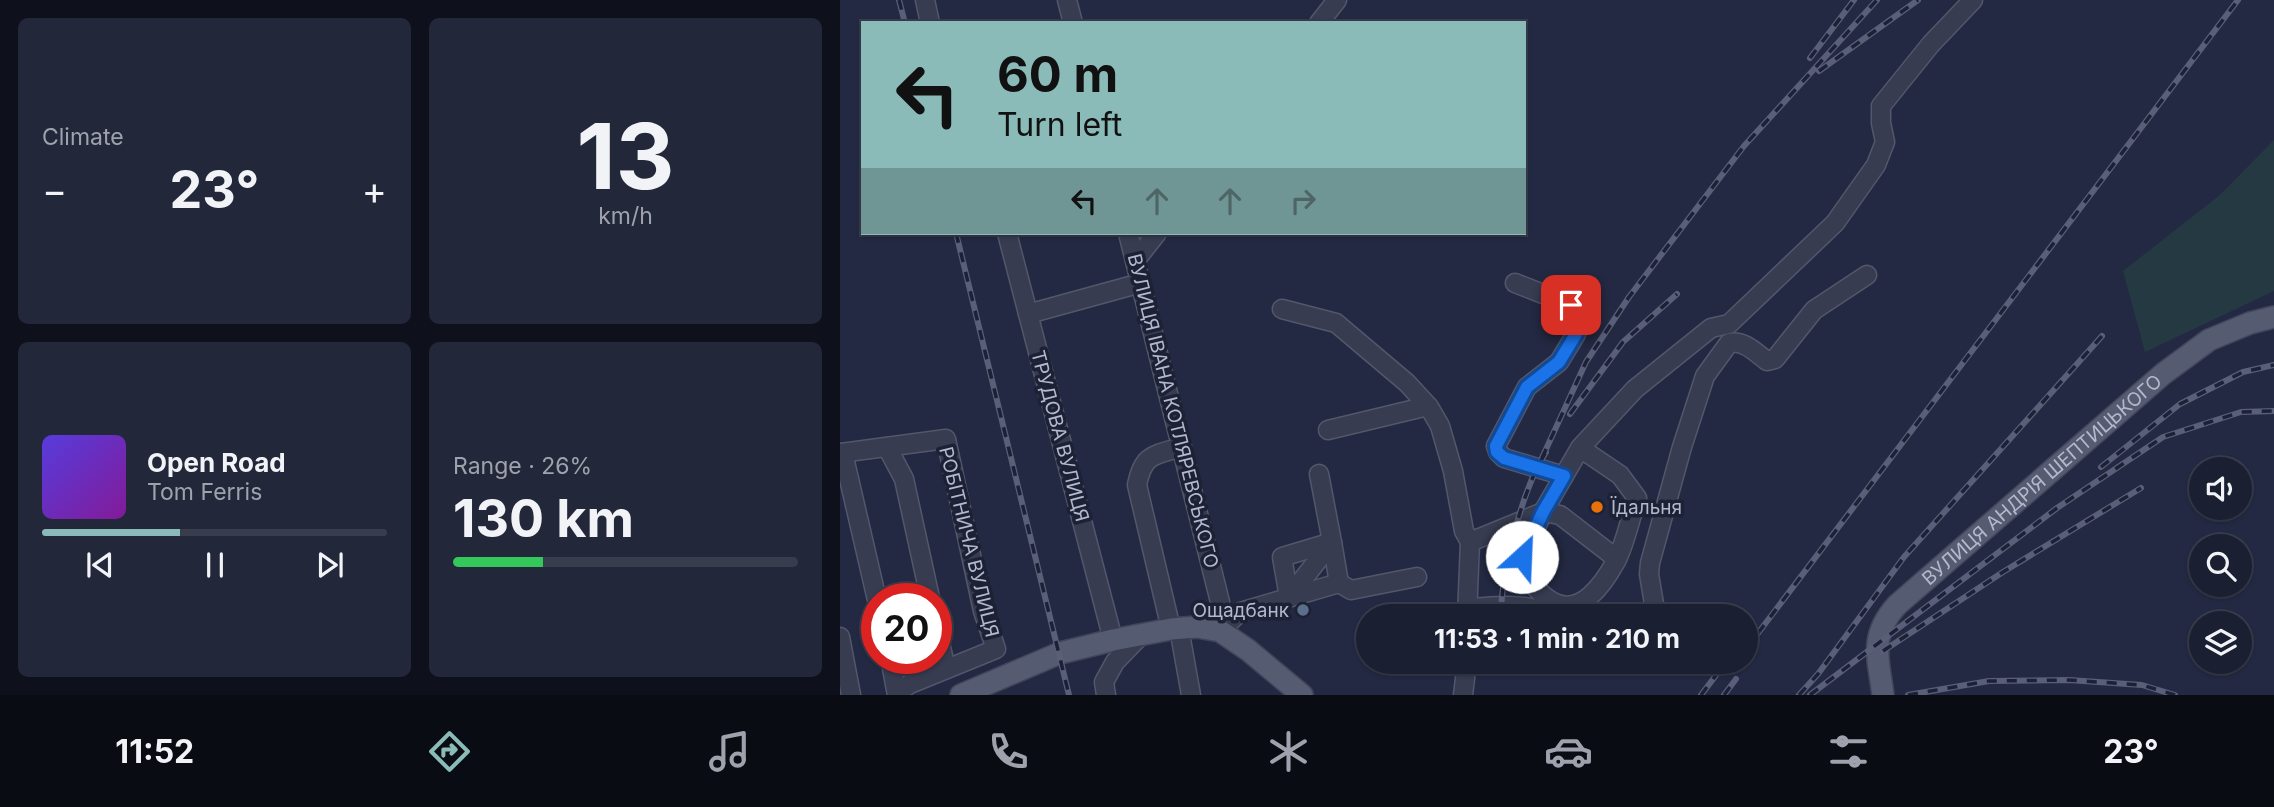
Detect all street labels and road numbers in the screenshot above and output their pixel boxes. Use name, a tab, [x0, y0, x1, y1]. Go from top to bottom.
street label: ВУЛИЦЯ ІВАНА КОТЛЯРЕВСЬКОГО	[1123, 251, 1223, 571]
street label: ТРУДОВА ВУЛИЦЯ	[1026, 348, 1094, 524]
street label: ВУЛИЦЯ АНДРІЯ ШЕПТИЦЬКОГО	[1917, 369, 2166, 590]
street label: РОБІТНИЧА ВУЛИЦЯ	[934, 444, 1004, 640]

